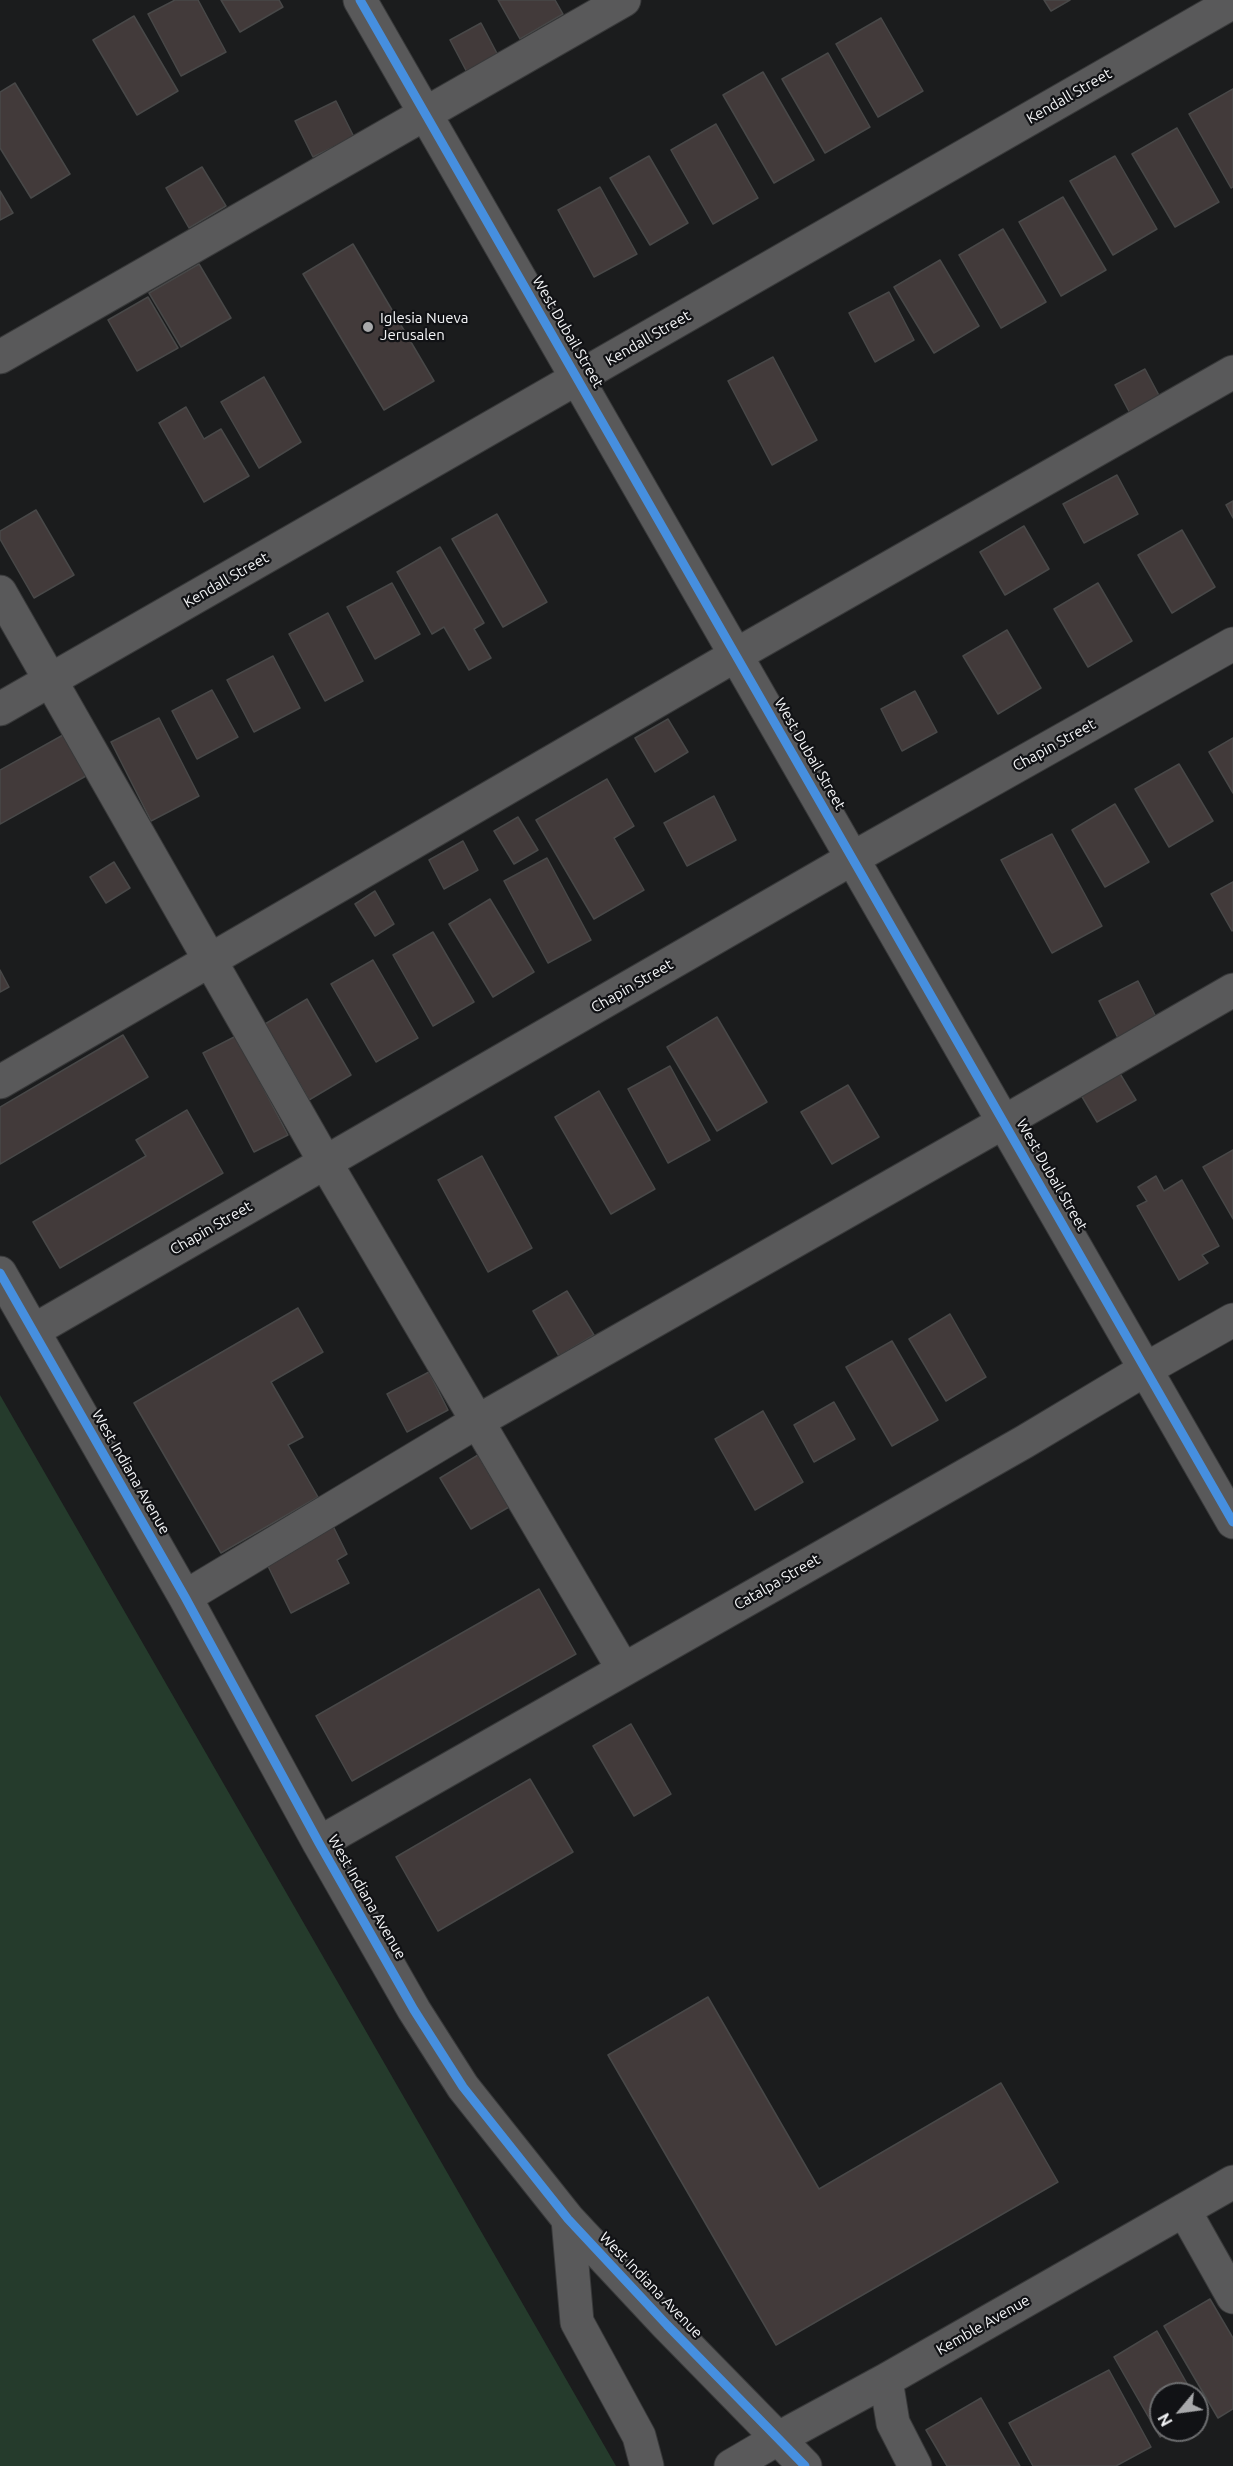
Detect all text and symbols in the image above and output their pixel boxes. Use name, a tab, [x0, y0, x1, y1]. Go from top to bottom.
street label: Kendall Street	[1023, 64, 1115, 128]
street label: West Dubail Street	[529, 273, 607, 391]
street label: Kendall Street	[602, 306, 694, 370]
place label: Iglesia Nueva Jerusalen	[380, 309, 469, 344]
marker: Iglesia Nueva Jerusalen	[361, 320, 375, 334]
street label: Kendall Street	[180, 548, 272, 612]
street label: West Dubail Street	[771, 695, 849, 813]
street label: Chapin Street	[1010, 715, 1098, 775]
street label: Chapin Street	[588, 955, 676, 1017]
street label: West Dubail Street	[1013, 1116, 1091, 1234]
street label: Chapin Street	[167, 1197, 255, 1259]
street label: West Indiana Avenue	[88, 1407, 174, 1537]
street label: Catalpa Street	[731, 1550, 823, 1614]
street label: West Indiana Avenue	[324, 1832, 410, 1962]
street label: West Indiana Avenue	[596, 2228, 706, 2342]
street label: Kemble Avenue	[933, 2291, 1033, 2359]
north arrow	[1149, 2382, 1209, 2442]
text: N	[1154, 2410, 1176, 2429]

